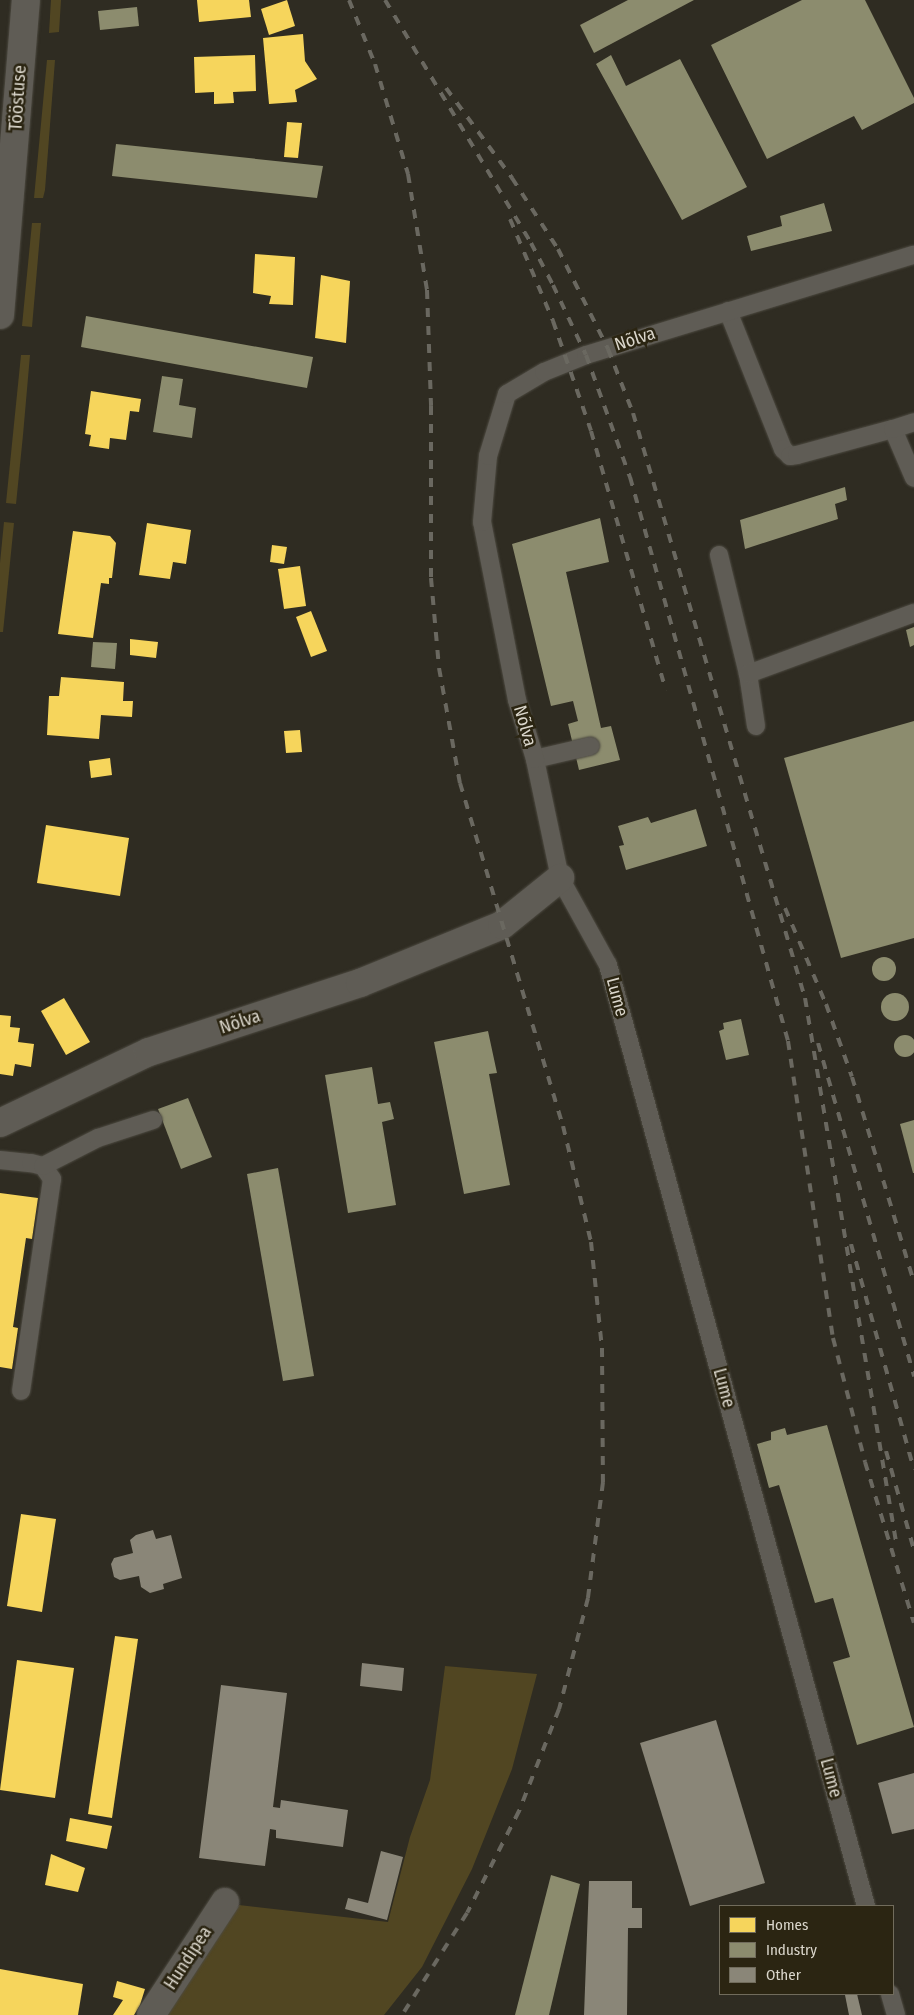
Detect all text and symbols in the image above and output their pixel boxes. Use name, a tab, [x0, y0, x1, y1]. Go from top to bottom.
street label: Tööstuse	[5, 64, 31, 132]
street label: Nõlva	[612, 322, 658, 356]
street label: Nõlva	[509, 703, 541, 749]
street label: Lume	[601, 975, 633, 1019]
street label: Nõlva	[217, 1005, 263, 1039]
street label: Lume	[708, 1366, 740, 1410]
street label: Lume	[815, 1756, 847, 1800]
legend	[719, 1905, 894, 1995]
text: Homes	[766, 1916, 808, 1934]
street label: Hundipea	[160, 1922, 216, 1994]
text: Industry	[766, 1941, 817, 1959]
text: Other	[766, 1966, 801, 1984]

